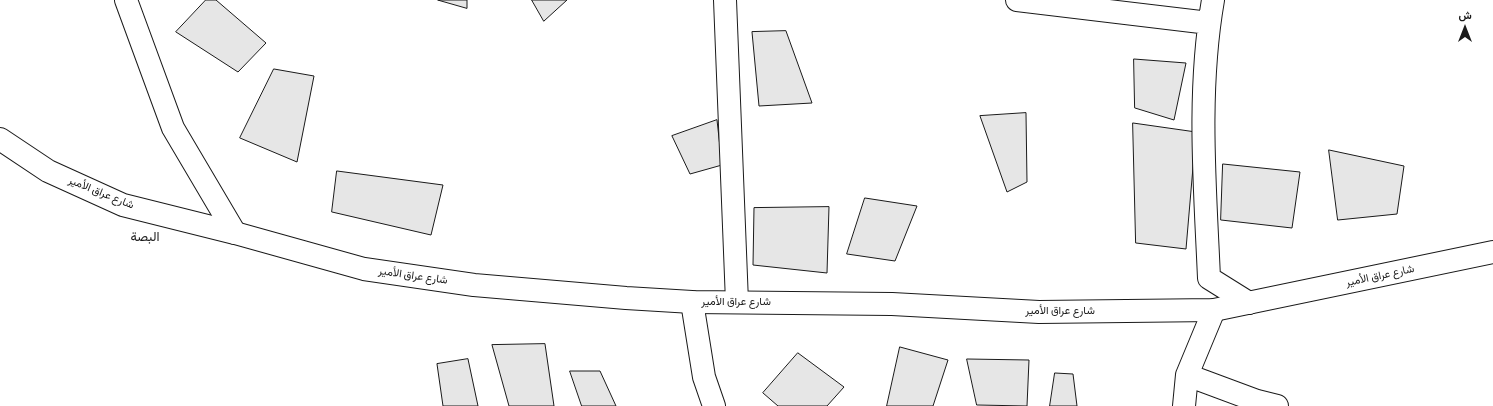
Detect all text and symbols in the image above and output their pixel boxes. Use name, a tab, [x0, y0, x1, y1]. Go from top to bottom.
north arrow	[1445, 8, 1485, 48]
text: ش	[1458, 9, 1472, 22]
street label: شارع عراق الأمير	[66, 174, 136, 212]
district label: البصة	[130, 230, 160, 246]
street label: شارع عراق الأمير	[1345, 262, 1415, 290]
street label: شارع عراق الأمير	[378, 265, 448, 287]
street label: شارع عراق الأمير	[701, 295, 771, 309]
street label: شارع عراق الأمير	[1025, 304, 1095, 318]

